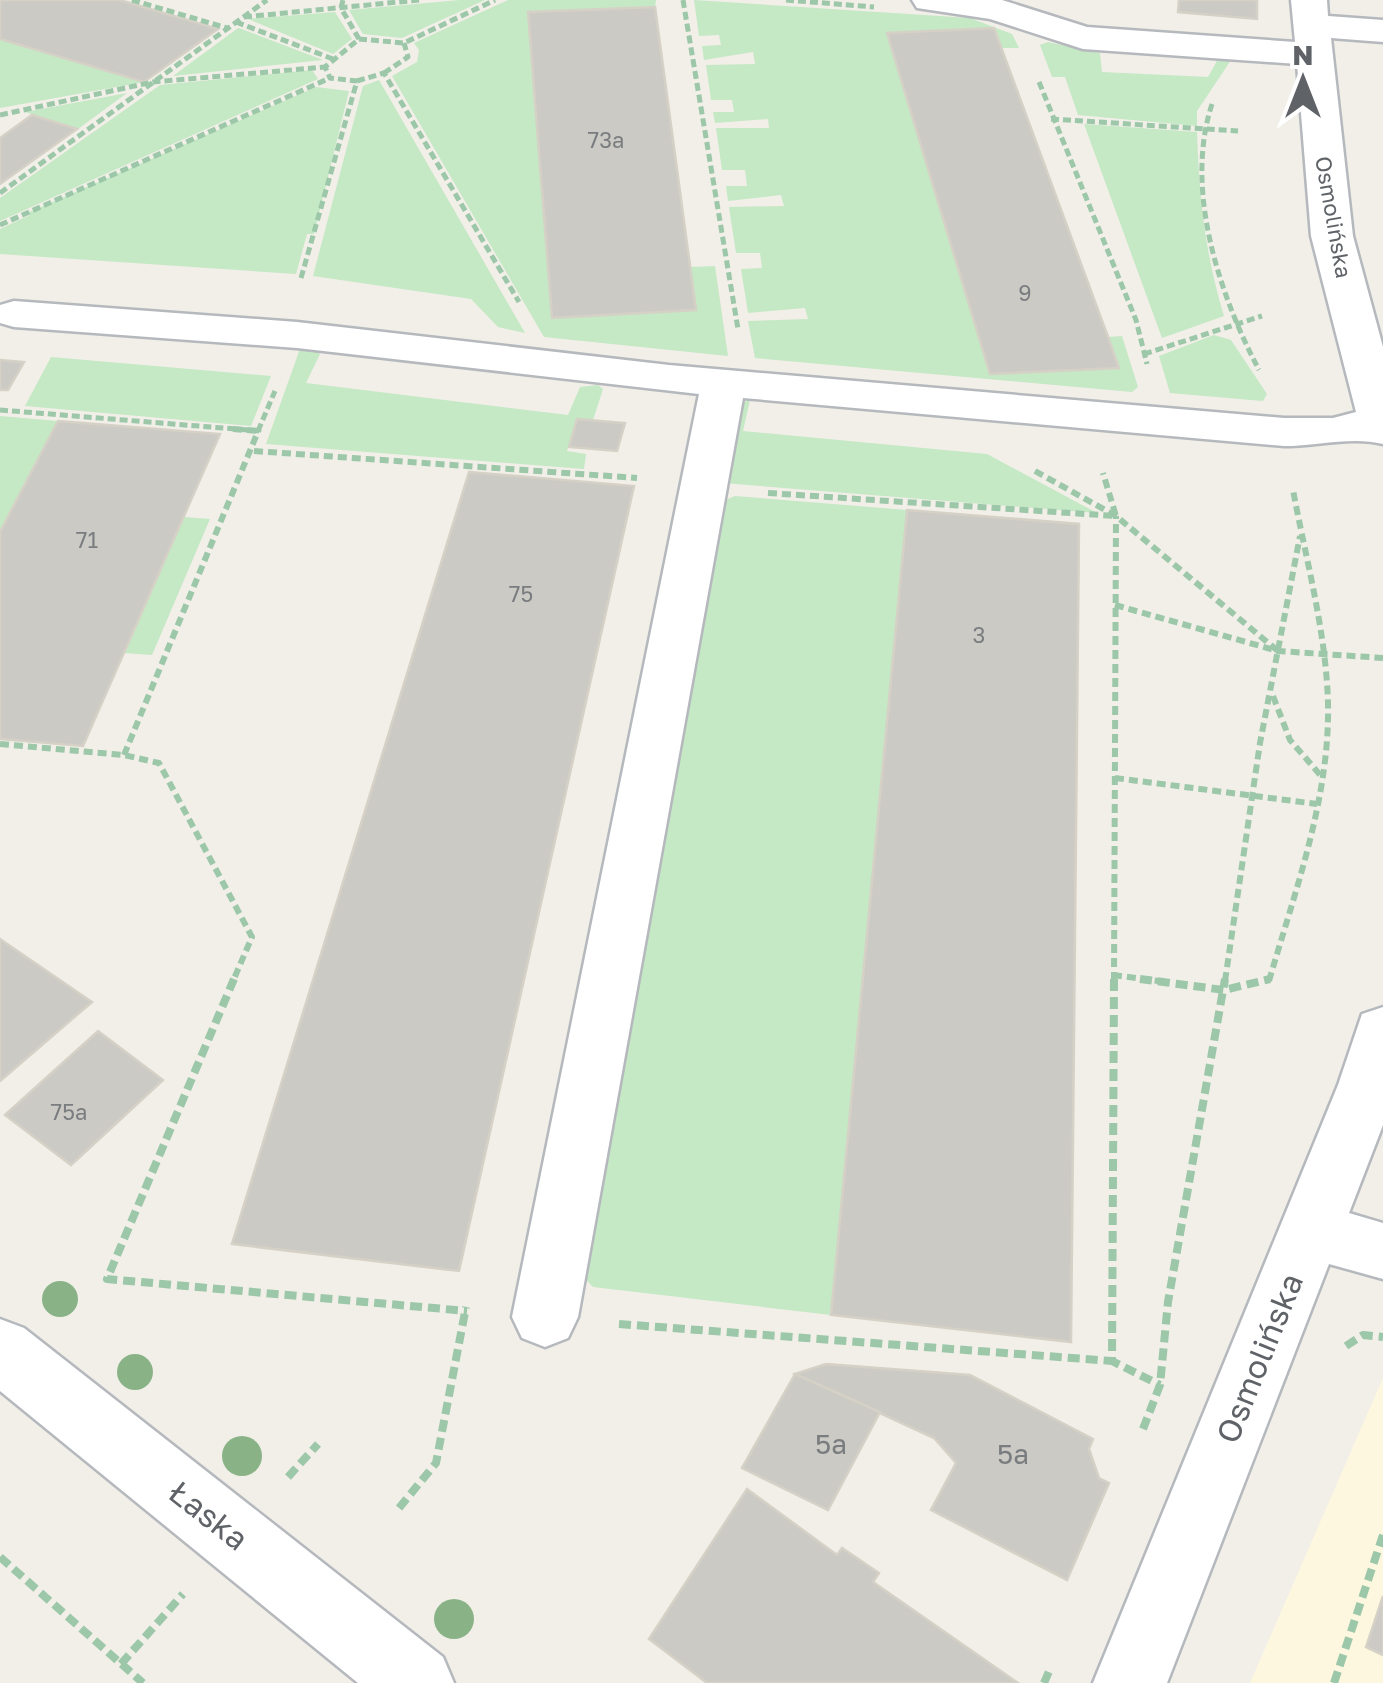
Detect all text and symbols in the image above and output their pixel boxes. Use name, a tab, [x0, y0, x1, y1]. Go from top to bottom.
north arrow	[1253, 30, 1353, 130]
text: N	[1292, 38, 1314, 71]
house number: 73a	[588, 126, 624, 153]
street label: Osmolińska	[1310, 154, 1358, 280]
house number: 9	[1018, 279, 1032, 306]
house number: 71	[76, 526, 98, 553]
house number: 75	[509, 580, 533, 607]
house number: 3	[973, 621, 985, 648]
house number: 75a	[51, 1098, 87, 1125]
street label: Osmolińska	[1208, 1268, 1310, 1448]
house number: 5a	[815, 1427, 847, 1460]
house number: 5a	[997, 1437, 1029, 1470]
street label: Łaska	[162, 1472, 256, 1558]

